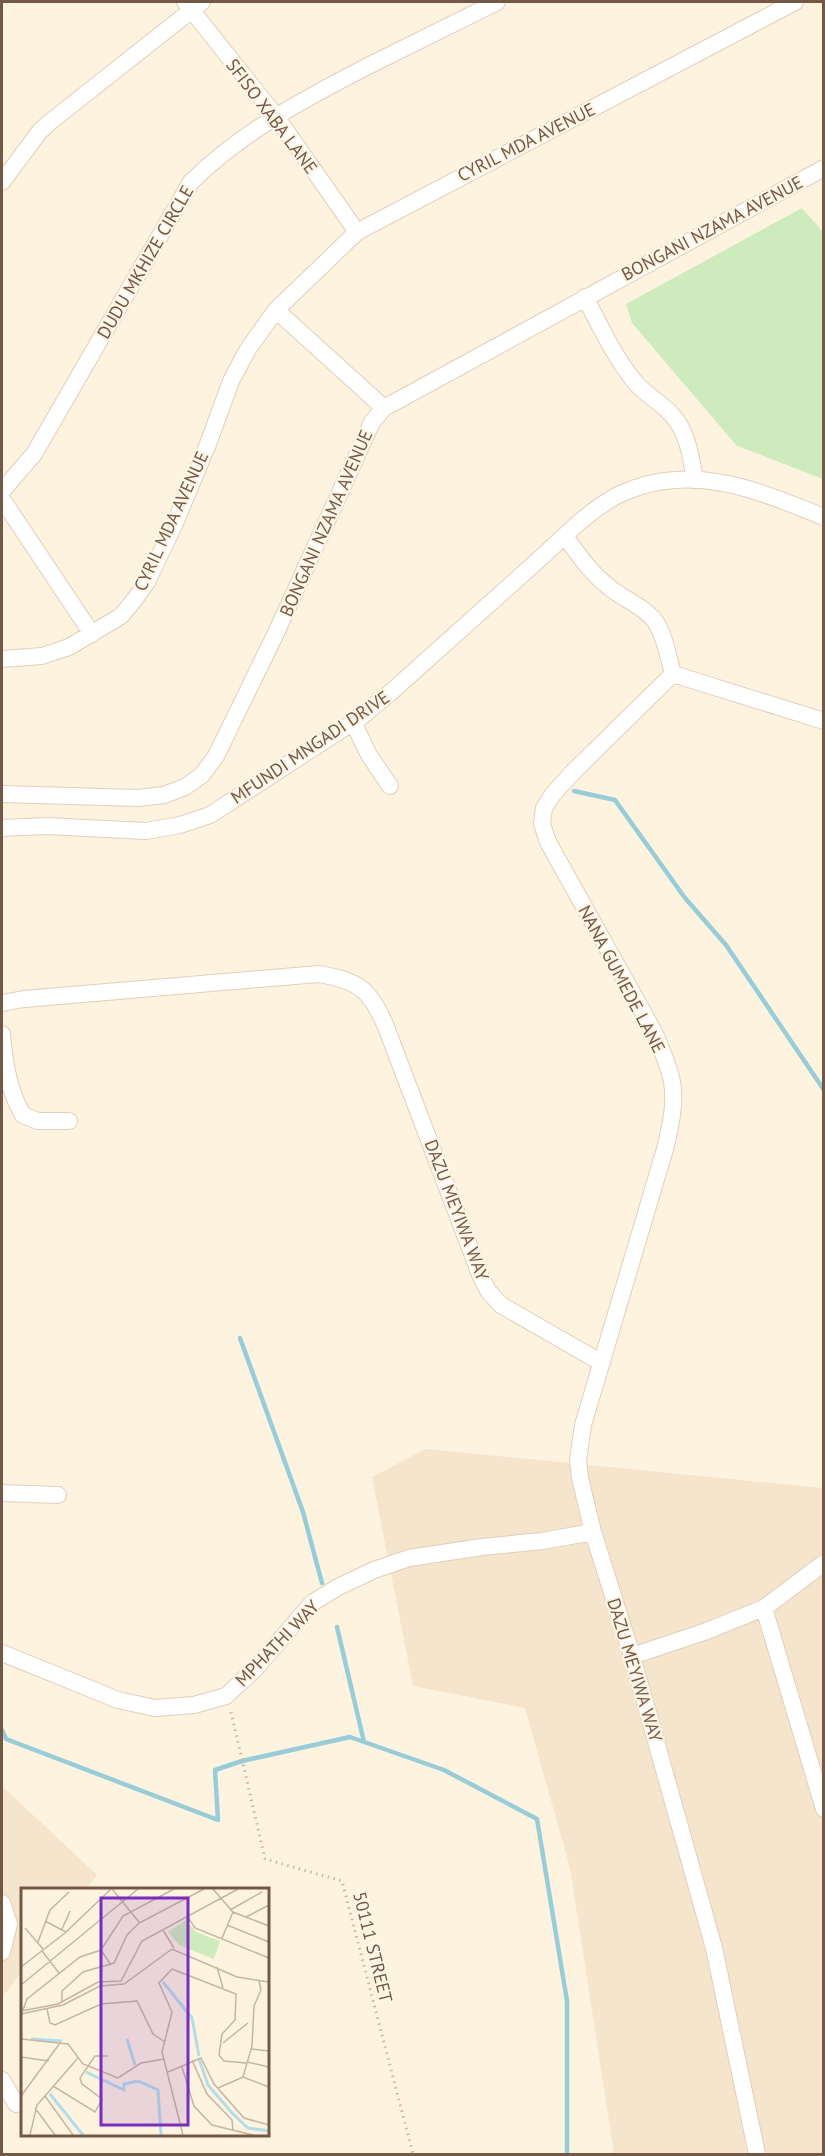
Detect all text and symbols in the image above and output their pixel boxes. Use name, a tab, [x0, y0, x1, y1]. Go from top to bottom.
street label: SFISO XABA LANE	[221, 54, 323, 178]
street label: CYRIL MDA AVENUE	[453, 97, 599, 187]
street label: BONGANI NZAMA AVENUE	[617, 170, 807, 286]
street label: DUDU MKHIZE CIRCLE	[92, 181, 198, 343]
street label: BONGANI NZAMA AVENUE	[274, 426, 378, 620]
street label: CYRIL MDA AVENUE	[129, 447, 213, 595]
street label: MFUNDI MNGADI DRIVE	[226, 685, 394, 809]
street label: NANA GUMEDE LANE	[573, 901, 671, 1057]
street label: DAZU MEYIWA WAY	[419, 1136, 495, 1284]
street label: MPHATHI WAY	[230, 1595, 324, 1691]
street label: DAZU MEYIWA WAY	[602, 1595, 668, 1745]
inset map	[21, 1888, 268, 2135]
street label: 50111 STREET	[348, 1889, 398, 2005]

